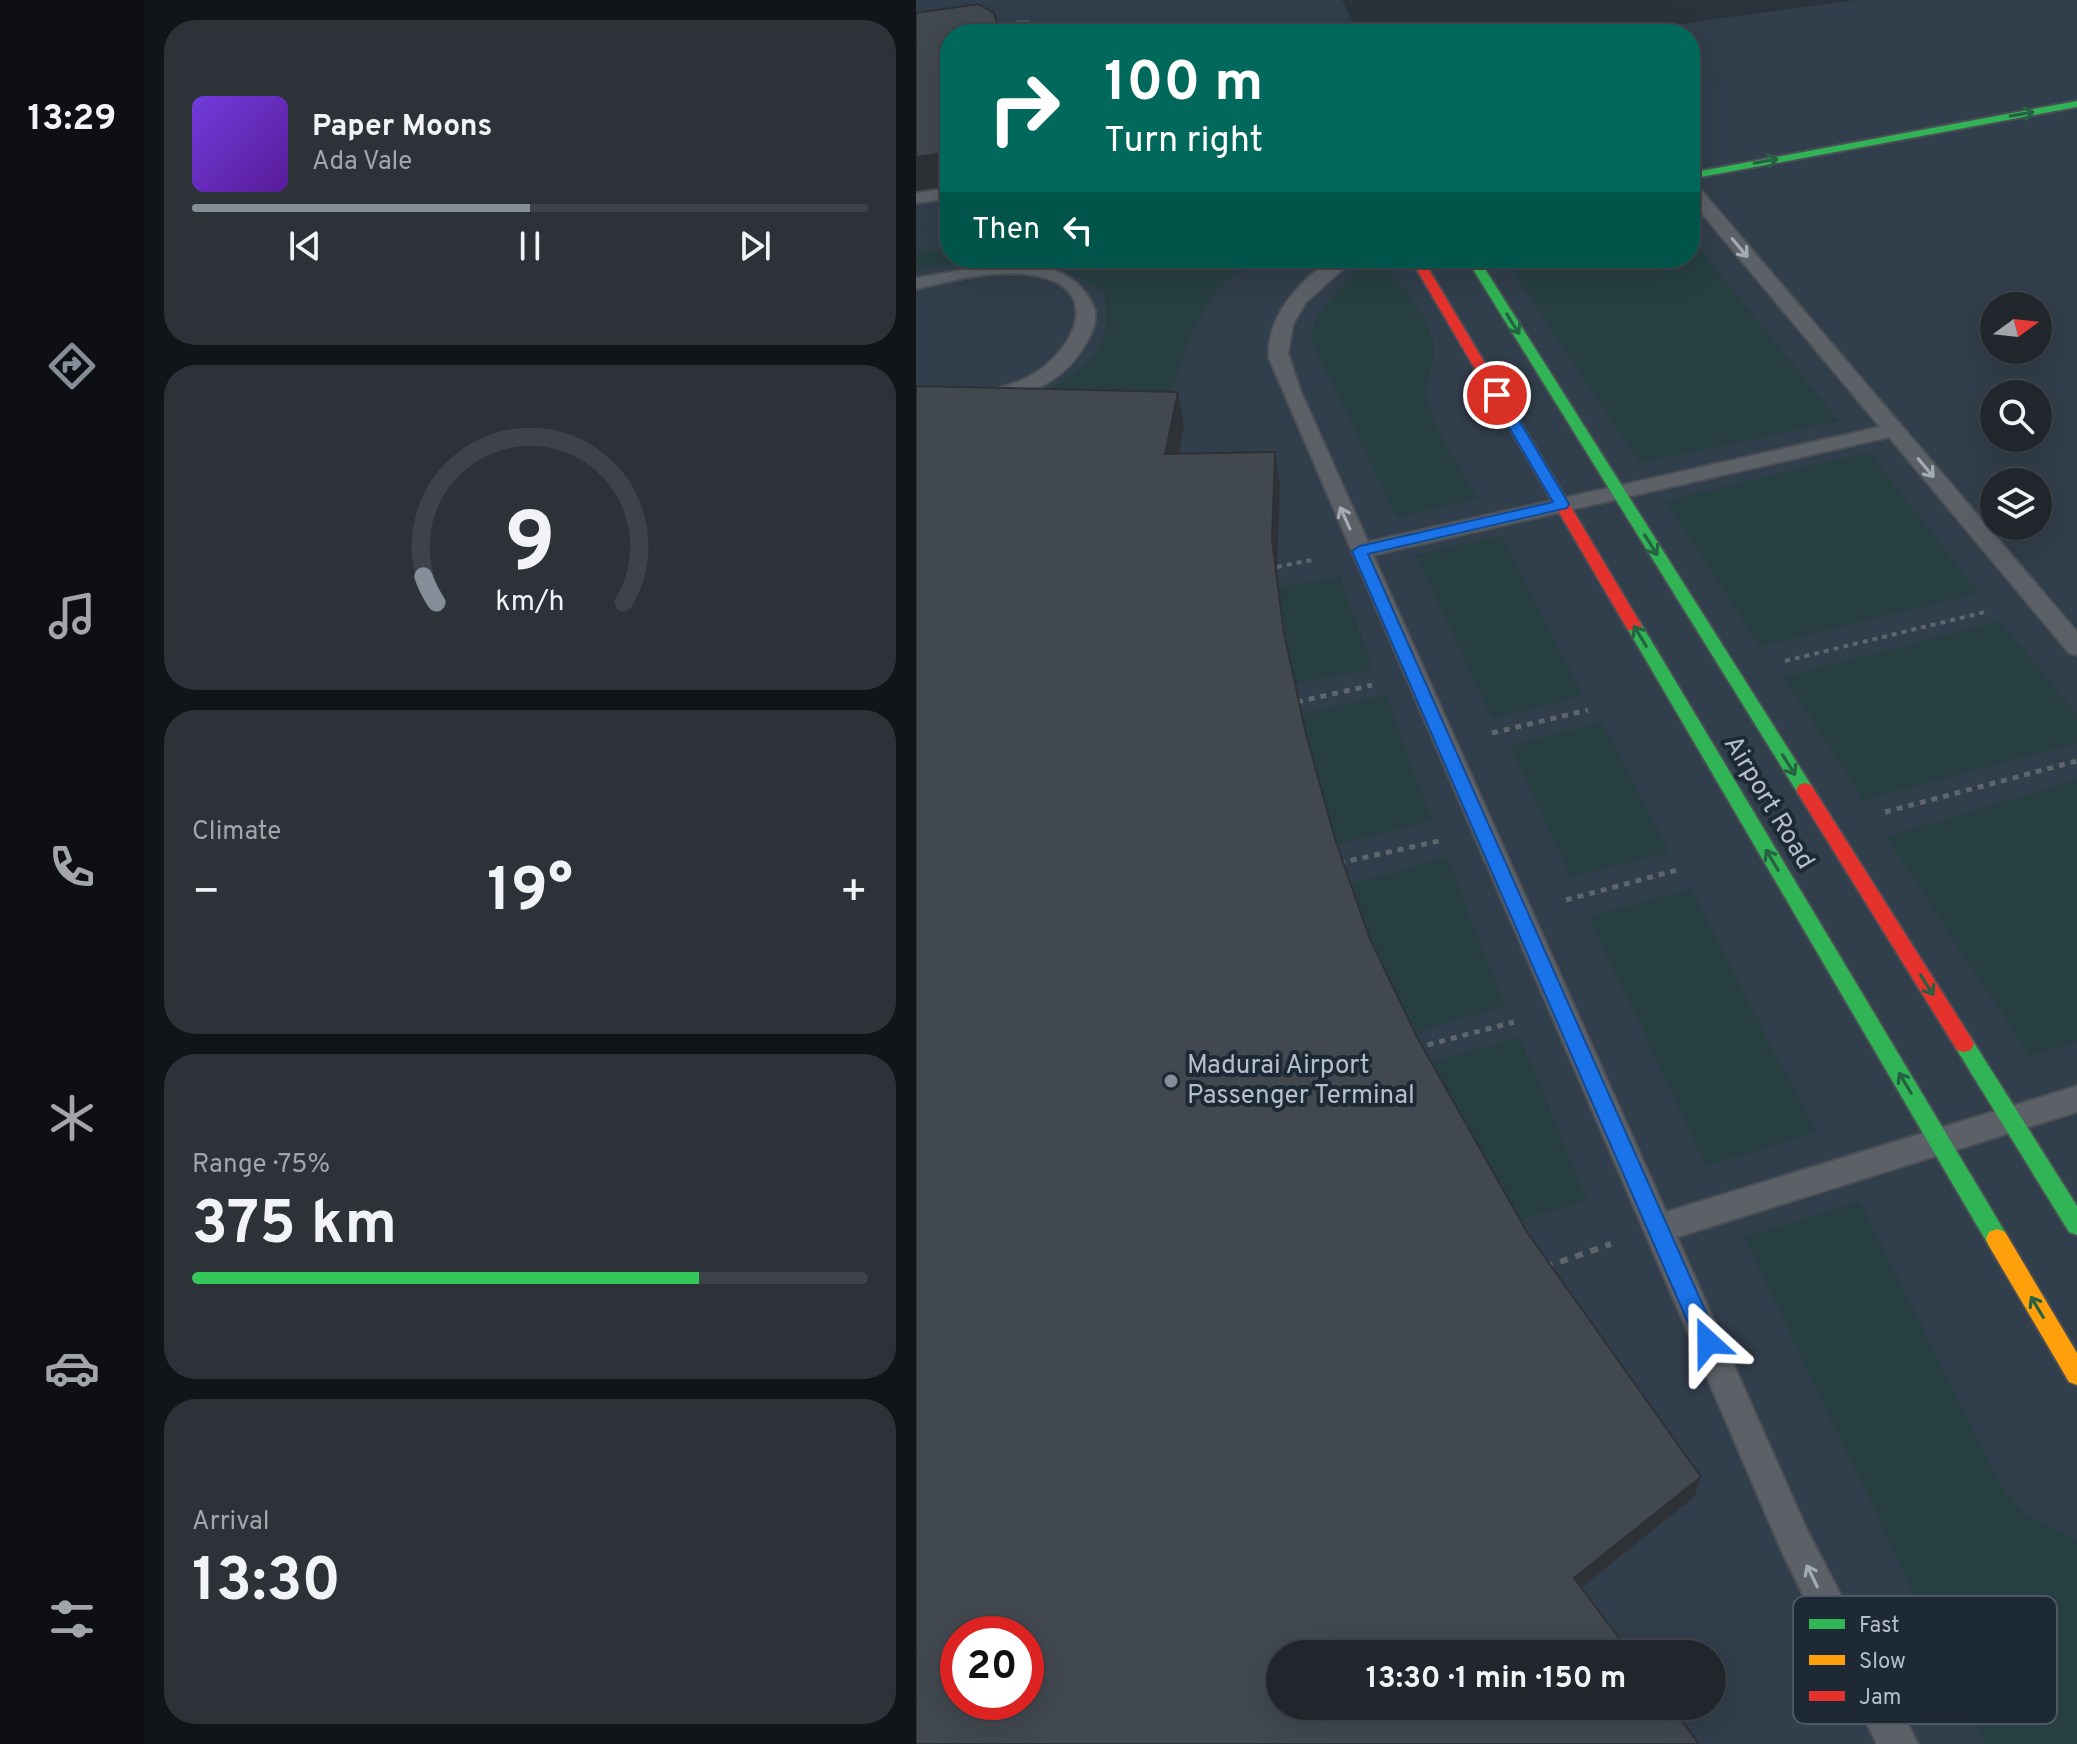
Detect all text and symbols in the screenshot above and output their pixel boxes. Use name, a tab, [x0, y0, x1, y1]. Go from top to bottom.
text: 100 m	[1104, 50, 1263, 120]
icon: right	[972, 56, 1076, 160]
text: 13:29	[28, 97, 116, 143]
one-way arrow	[2009, 106, 2034, 121]
text: Paper Moons	[312, 109, 492, 146]
text: Turn right	[1104, 119, 1263, 165]
text: Ada Vale	[312, 146, 412, 179]
one-way arrow	[1753, 153, 1779, 168]
icon: left	[1056, 208, 1100, 252]
text: Then	[972, 212, 1040, 249]
icon: previous	[283, 224, 327, 268]
icon: pause	[508, 224, 552, 268]
icon: next	[733, 224, 777, 268]
one-way arrow	[1731, 237, 1749, 258]
north arrow	[1980, 292, 2052, 364]
map controls	[1980, 292, 2052, 540]
one-way arrow	[1506, 312, 1522, 335]
icon: directions	[44, 338, 100, 394]
pin	[1463, 361, 1531, 429]
icon: arrive	[1475, 373, 1519, 417]
button: search	[1980, 380, 2052, 452]
one-way arrow	[1917, 457, 1935, 478]
button: layers	[1980, 468, 2052, 540]
text: 9	[504, 496, 556, 601]
one-way arrow	[1337, 506, 1352, 531]
one-way arrow	[1643, 533, 1659, 556]
text: km/h	[495, 585, 565, 621]
icon: music	[44, 588, 100, 644]
one-way arrow	[1631, 625, 1647, 648]
street label: Airport Road	[1715, 730, 1821, 876]
one-way arrow	[1781, 753, 1797, 776]
text: Climate	[192, 816, 281, 849]
icon: phone	[44, 839, 100, 895]
one-way arrow	[1764, 849, 1780, 872]
text: 19°	[487, 856, 573, 932]
text: −	[192, 866, 220, 922]
text: +	[840, 866, 868, 922]
one-way arrow	[1919, 973, 1935, 996]
place label: Madurai Airport Passenger Terminal	[1187, 1050, 1415, 1113]
marker: Madurai Airport Passenger Terminal	[1162, 1072, 1180, 1090]
one-way arrow	[1896, 1072, 1912, 1095]
icon: climate	[44, 1090, 100, 1146]
text: Range · 75%	[192, 1149, 330, 1182]
text: 375 km	[192, 1189, 397, 1265]
one-way arrow	[2029, 1296, 2045, 1319]
position arrow	[1666, 1300, 1750, 1384]
icon: car	[44, 1340, 100, 1396]
text: Arrival	[192, 1506, 270, 1539]
text: 13:30	[192, 1546, 341, 1622]
one-way arrow	[1804, 1564, 1819, 1588]
icon: filters	[44, 1591, 100, 1647]
legend	[1793, 1596, 2057, 1724]
text: Fast	[1859, 1613, 1900, 1640]
speed limit sign: 20	[940, 1616, 1044, 1720]
text: Slow	[1859, 1649, 1906, 1676]
text: 13:30 · 1 min · 150 m	[1366, 1661, 1626, 1698]
text: Jam	[1859, 1685, 1902, 1712]

